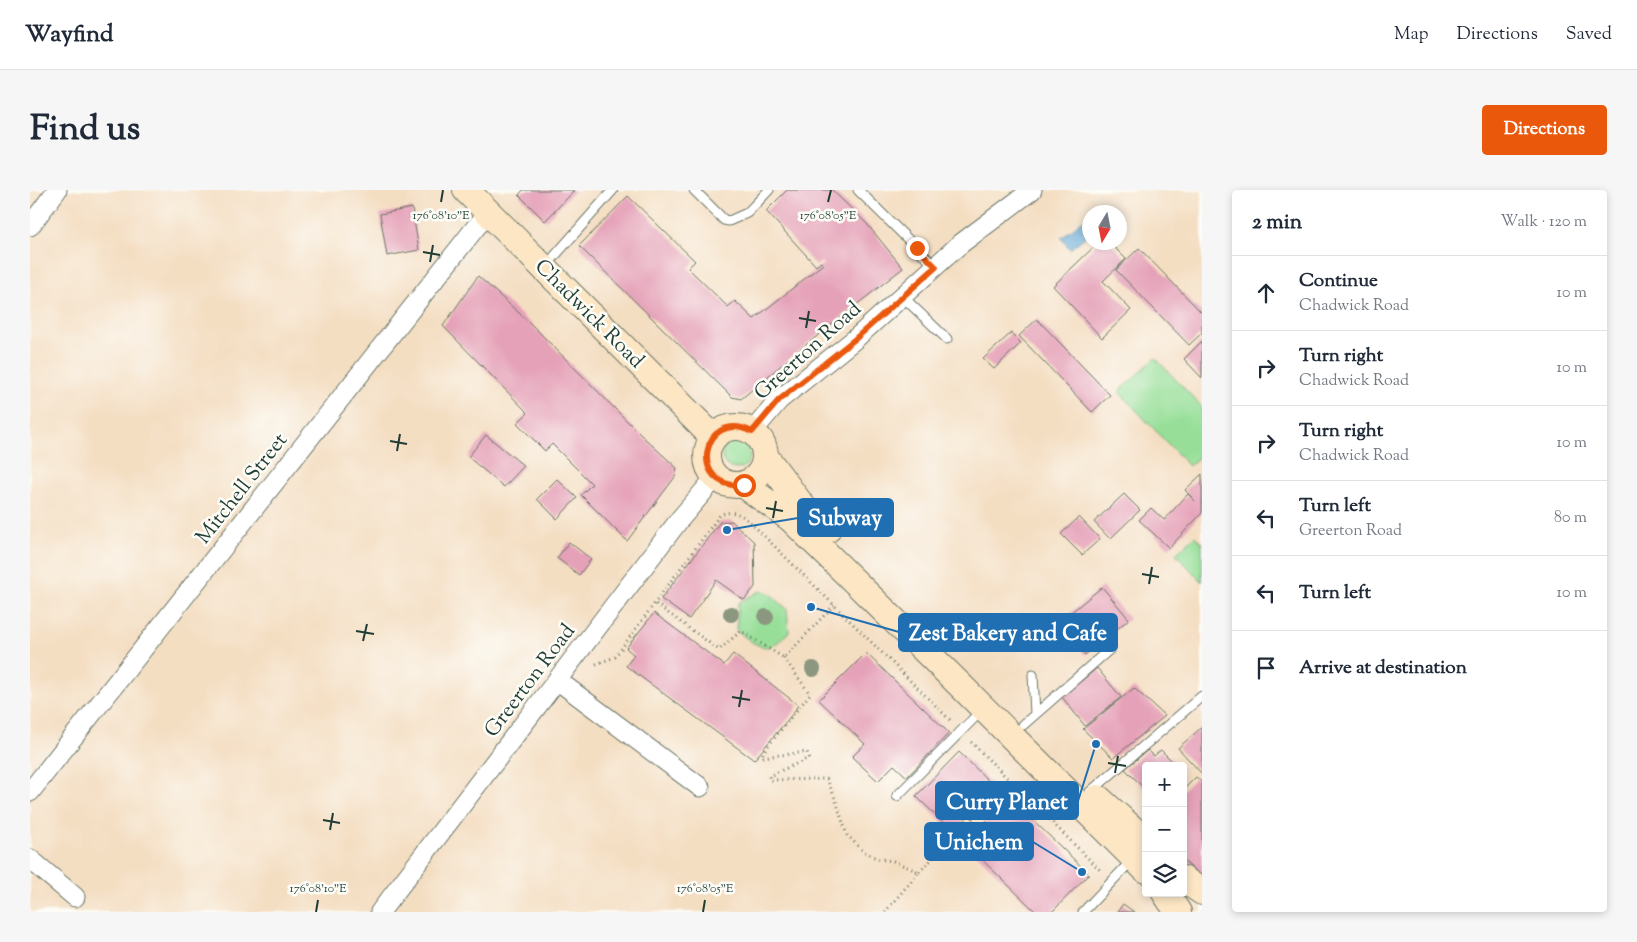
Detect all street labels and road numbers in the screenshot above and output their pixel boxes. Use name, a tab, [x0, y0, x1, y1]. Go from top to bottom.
street label: Chadwick Road	[527, 253, 650, 376]
street label: Greerton Road	[748, 295, 869, 408]
street label: Mitchell Street	[190, 427, 296, 551]
street label: Greerton Road	[478, 618, 583, 744]

